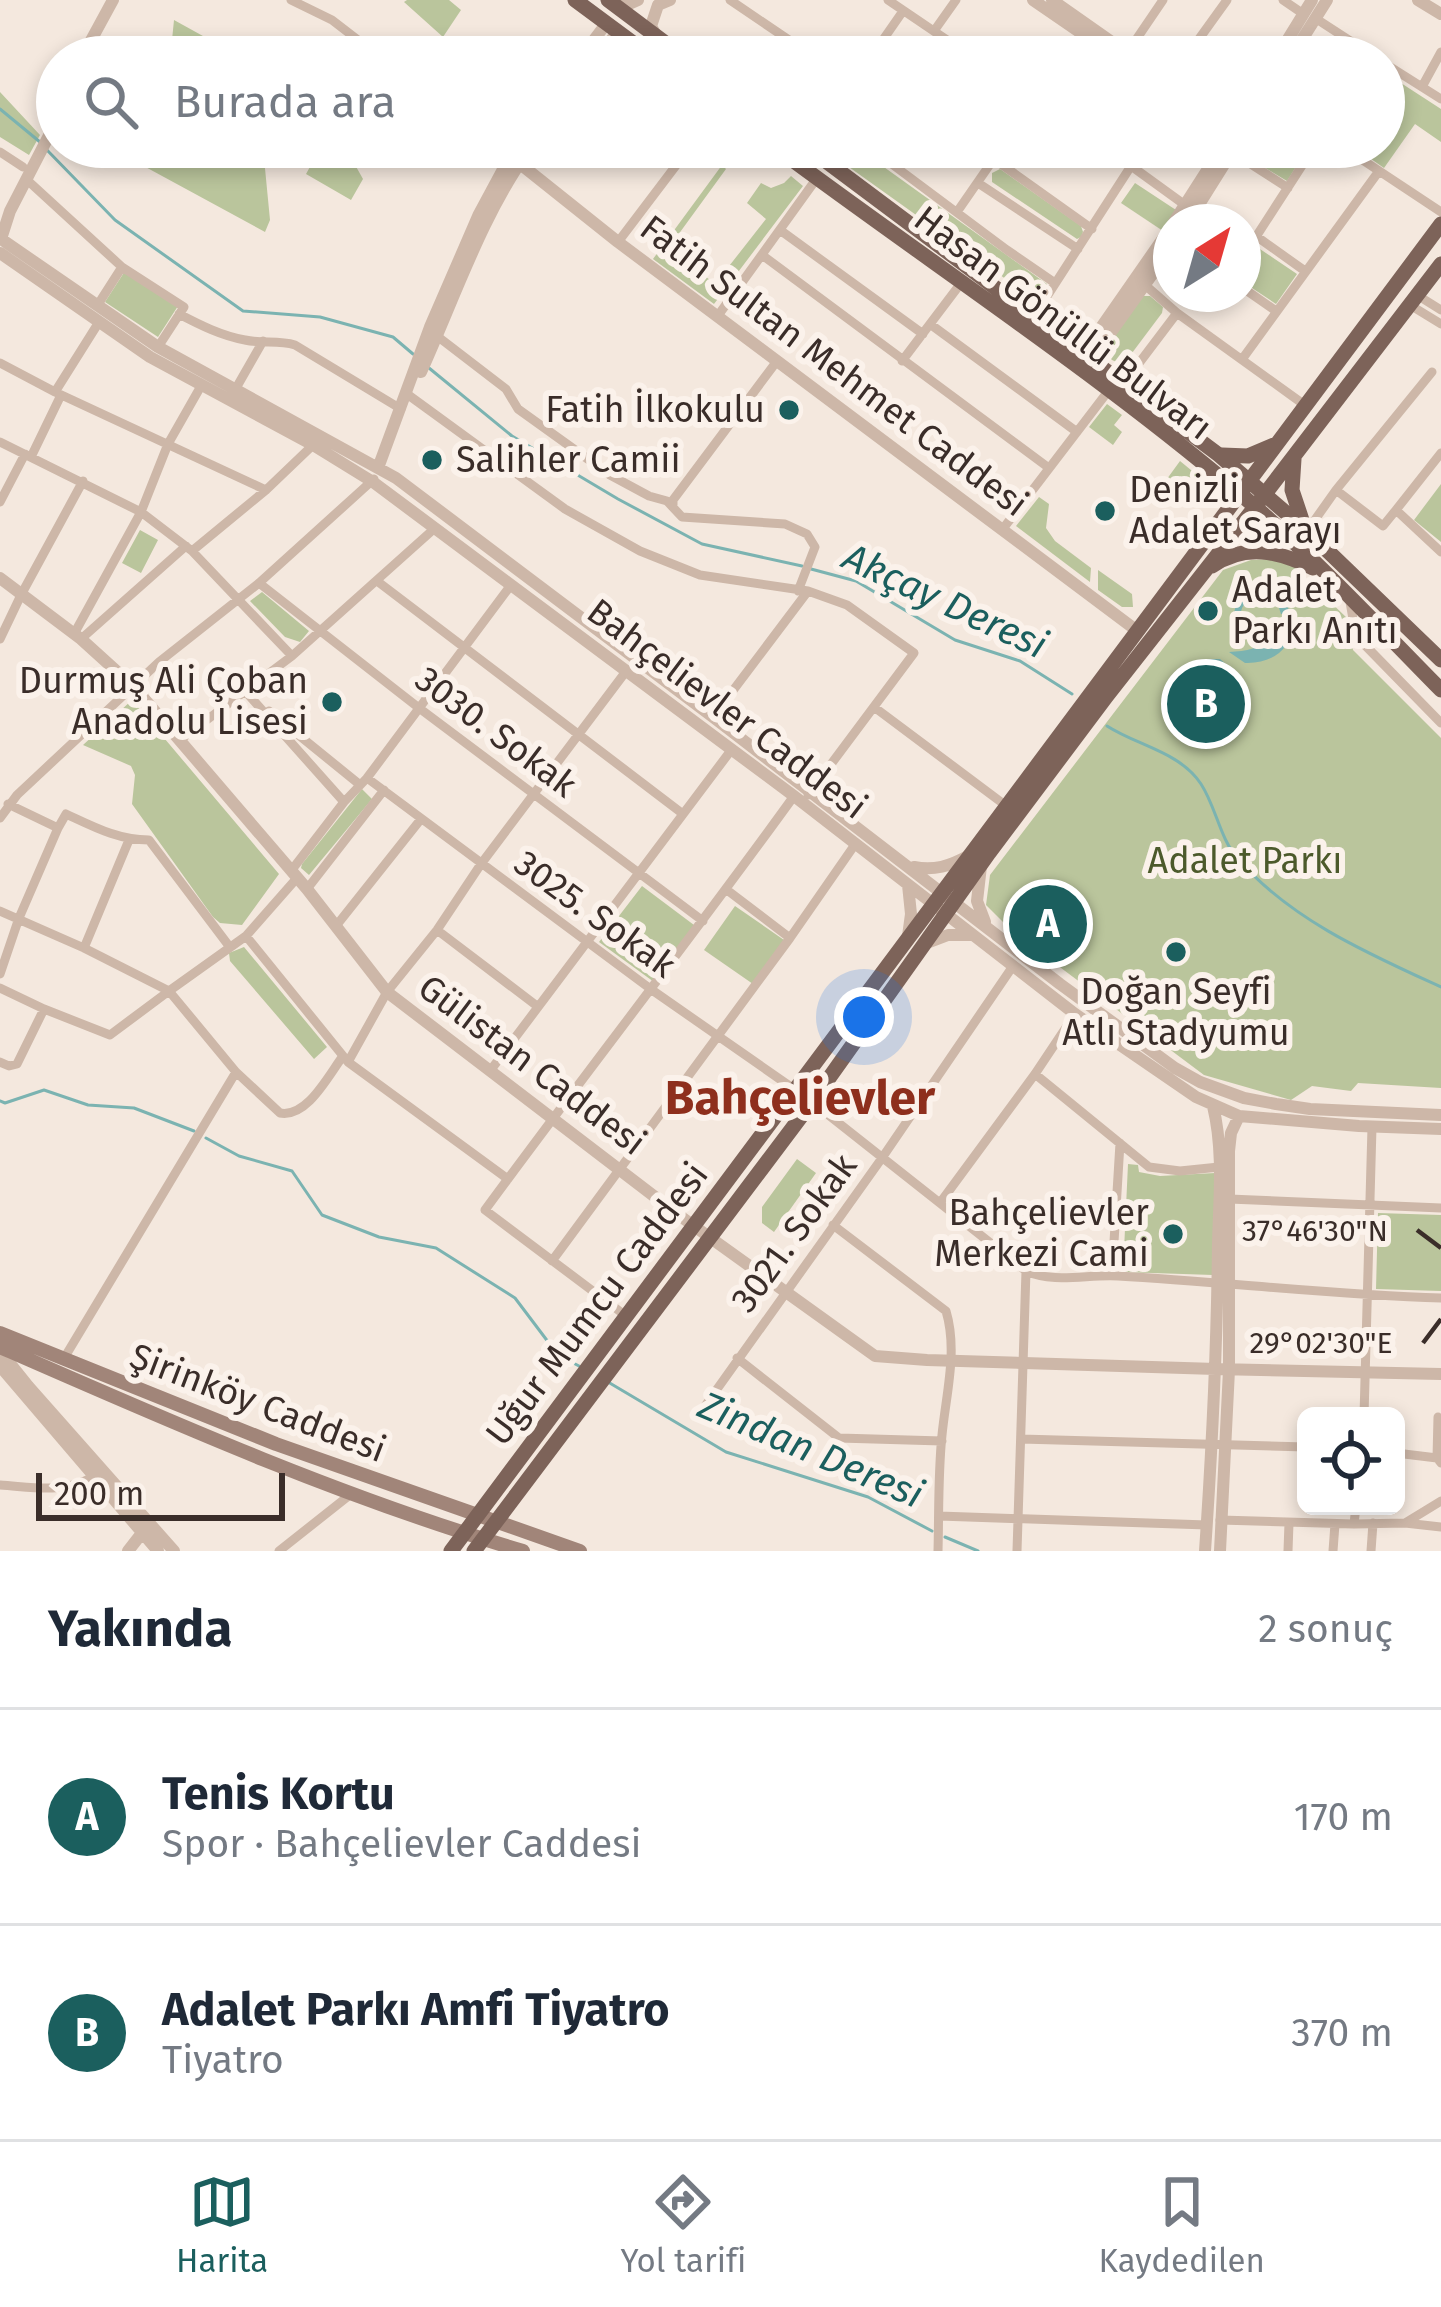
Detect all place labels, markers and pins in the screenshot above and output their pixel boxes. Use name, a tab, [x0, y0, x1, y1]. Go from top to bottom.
place label: Fatih İlkokulu	[545, 388, 765, 432]
marker: Fatih İlkokulu	[776, 397, 802, 423]
place label: Salihler Camii	[456, 438, 681, 482]
marker: Salihler Camii	[419, 447, 445, 473]
place label: Denizli Adalet Sarayı	[1129, 468, 1342, 553]
marker: Denizli Adalet Sarayı	[1092, 498, 1118, 524]
place label: Adalet Parkı Anıtı	[1232, 568, 1398, 653]
marker: Adalet Parkı Anıtı	[1195, 598, 1221, 624]
place label: Durmuş Ali Çoban Anadolu Lisesi	[19, 659, 308, 744]
pin: B	[1167, 659, 1245, 749]
marker: Durmuş Ali Çoban Anadolu Lisesi	[319, 689, 345, 715]
pin: A	[1009, 879, 1087, 969]
marker: Doğan Seyfi Atlı Stadyumu	[1163, 939, 1189, 965]
place label: Doğan Seyfi Atlı Stadyumu	[1062, 970, 1290, 1055]
place label: Bahçelievler Merkezi Cami	[934, 1191, 1149, 1276]
marker: Bahçelievler Merkezi Cami	[1160, 1221, 1186, 1247]

